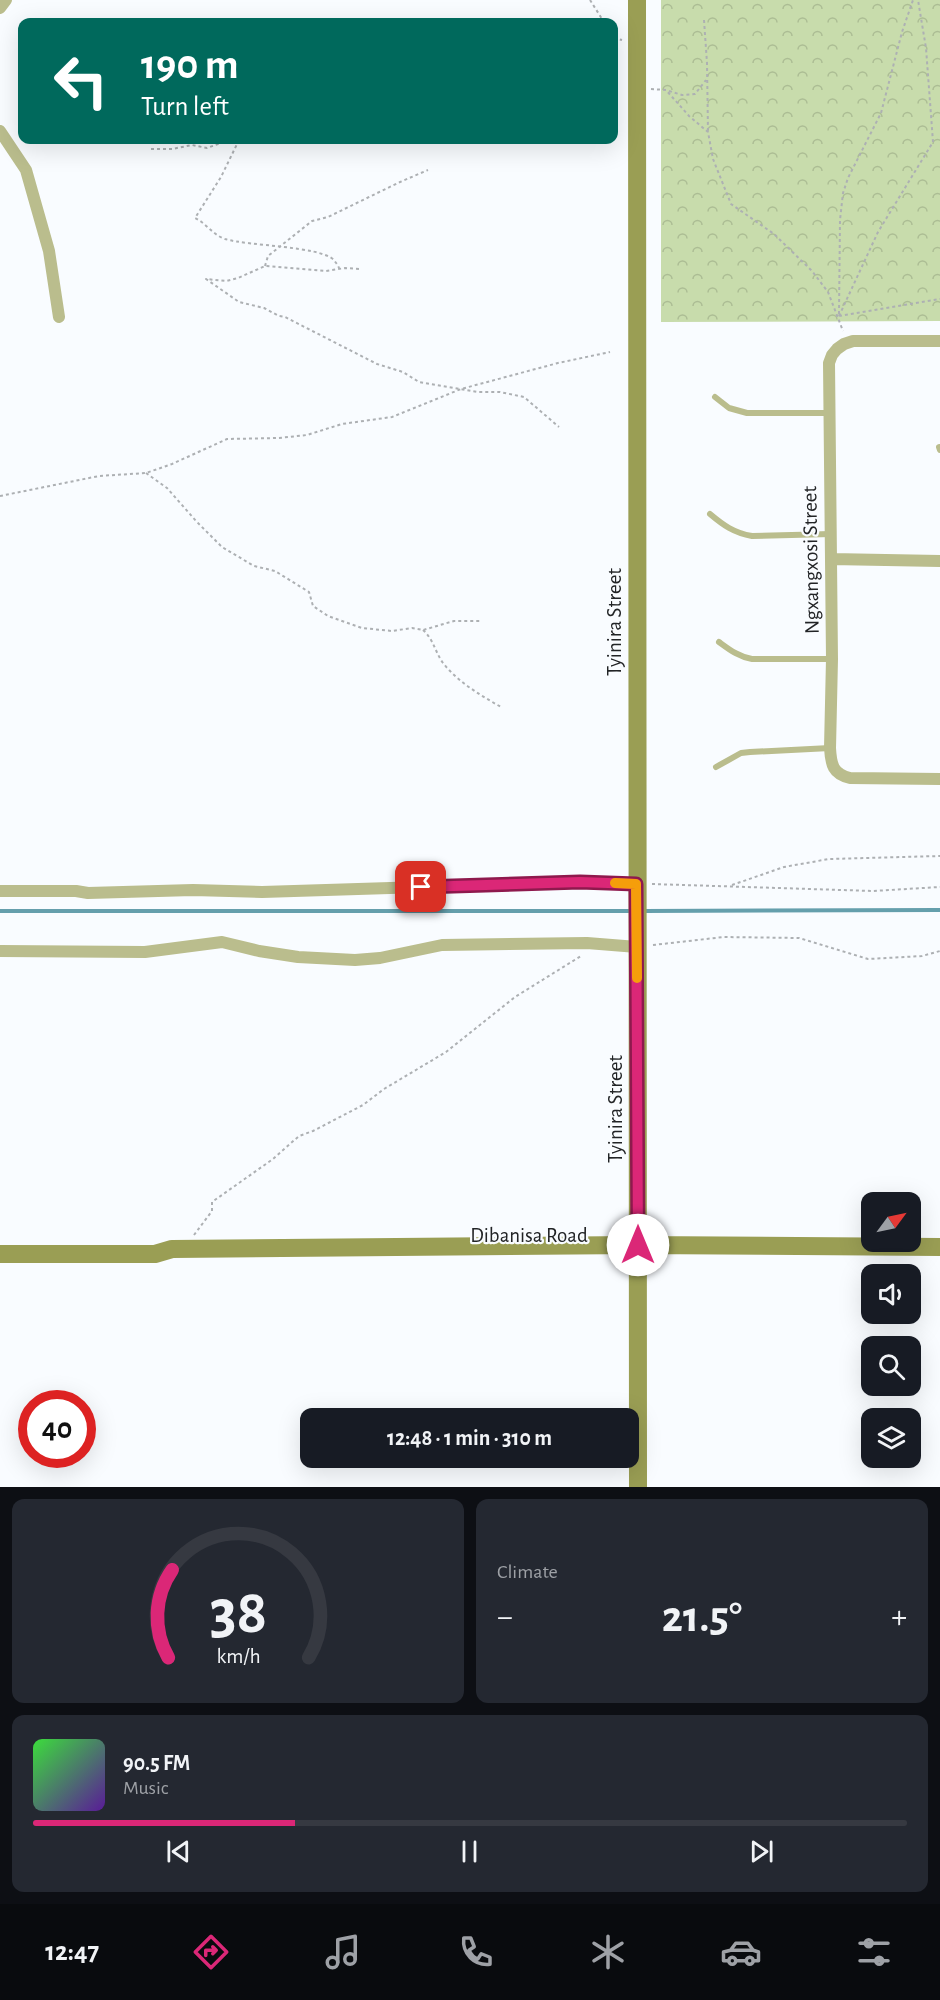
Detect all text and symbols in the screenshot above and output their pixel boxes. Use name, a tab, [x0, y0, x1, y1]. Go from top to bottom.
icon: left	[42, 42, 120, 120]
text: 190 m	[141, 44, 239, 86]
text: Turn left	[141, 93, 229, 120]
street label: Ngxangxosi Street	[799, 485, 823, 634]
street label: Tyinira Street	[604, 568, 625, 676]
pin	[395, 861, 446, 912]
icon: arrive	[404, 870, 437, 903]
street label: Tyinira Street	[605, 1055, 626, 1163]
north arrow	[861, 1192, 921, 1252]
map controls	[861, 1192, 921, 1468]
position arrow	[606, 1213, 670, 1277]
street label: Dibanisa Road	[470, 1225, 588, 1246]
button: sound	[861, 1264, 921, 1324]
button: search	[861, 1336, 921, 1396]
speed limit sign: 40	[18, 1390, 96, 1468]
button: layers	[861, 1408, 921, 1468]
text: 12:48 · 1 min · 310 m	[387, 1427, 552, 1449]
text: Climate	[497, 1562, 558, 1582]
text: 38	[209, 1582, 267, 1644]
text: 21.5°	[662, 1595, 742, 1640]
text: −	[497, 1601, 513, 1634]
text: +	[891, 1601, 907, 1634]
text: km/h	[216, 1646, 260, 1667]
text: 90.5 FM	[123, 1752, 190, 1774]
text: Music	[123, 1778, 169, 1798]
icon: previous	[162, 1835, 195, 1868]
icon: pause	[453, 1835, 486, 1868]
icon: next	[745, 1835, 778, 1868]
icon: directions	[190, 1931, 232, 1973]
icon: music	[322, 1931, 364, 1973]
icon: phone	[455, 1931, 497, 1973]
icon: climate	[587, 1931, 629, 1973]
icon: car	[720, 1931, 762, 1973]
icon: filters	[853, 1931, 895, 1973]
text: 12:47	[45, 1938, 99, 1965]

